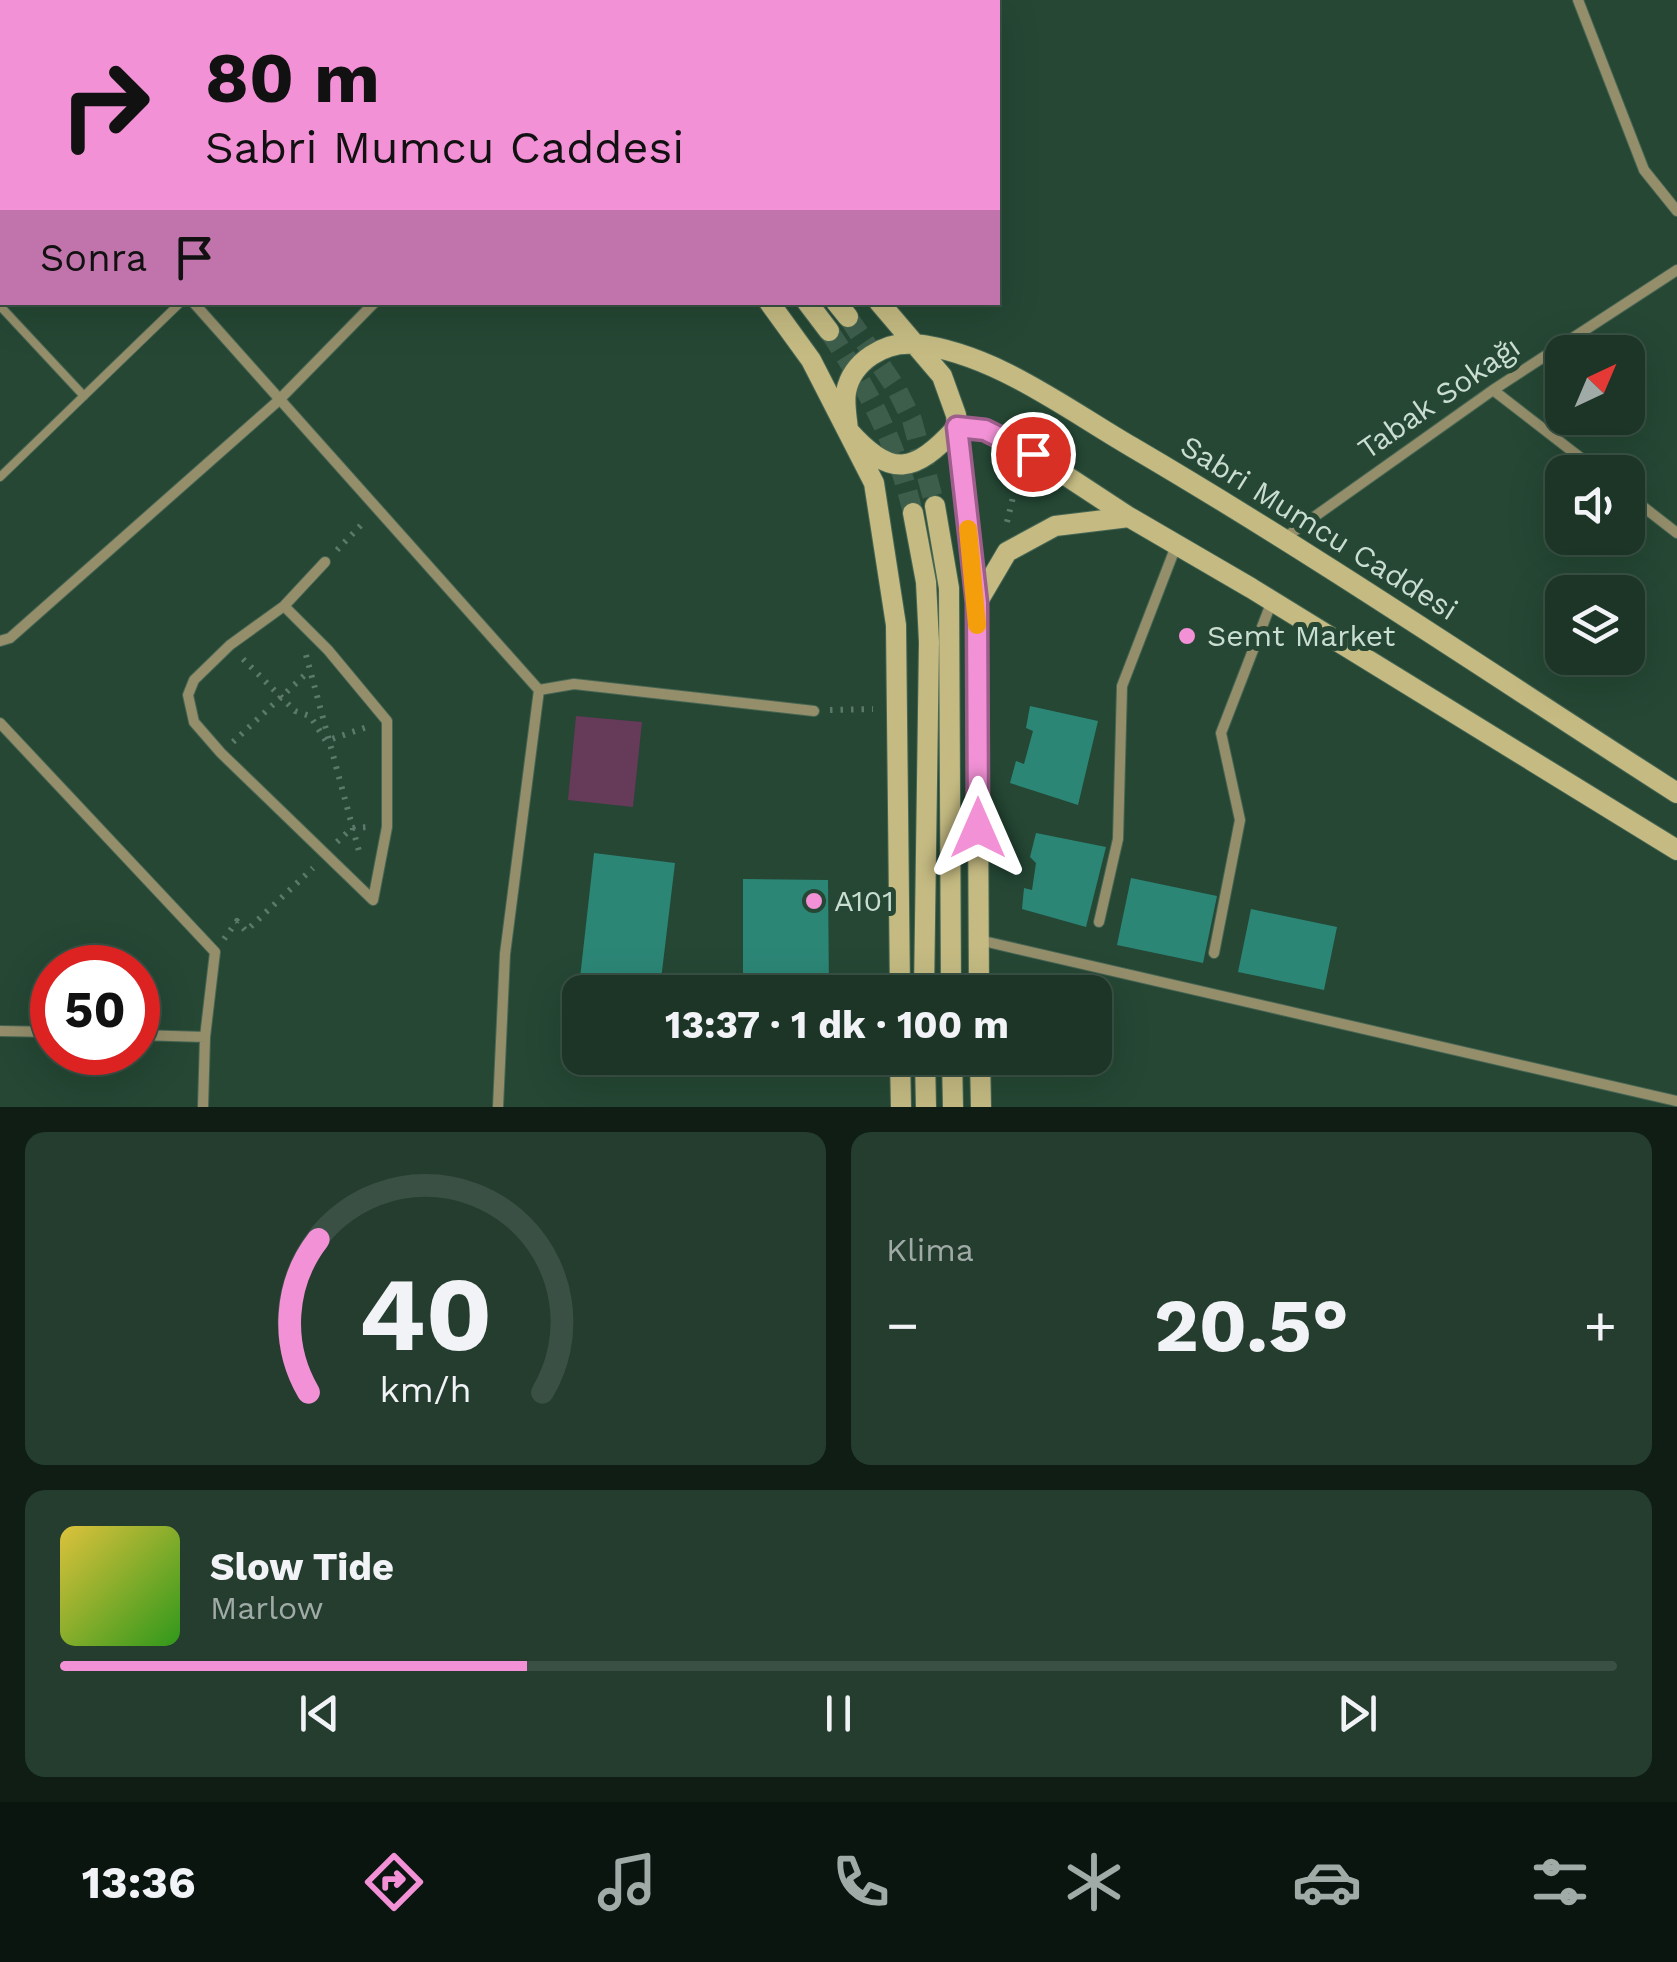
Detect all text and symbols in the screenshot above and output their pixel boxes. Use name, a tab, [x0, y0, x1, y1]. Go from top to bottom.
text: 80 m	[205, 37, 380, 119]
icon: right	[40, 40, 170, 170]
text: Sabri Mumcu Caddesi	[205, 121, 684, 174]
icon: arrive	[167, 230, 222, 285]
text: Sonra	[40, 236, 147, 280]
street label: Tabak Sokağı	[1351, 329, 1526, 466]
north arrow	[1545, 335, 1645, 435]
map controls	[1545, 335, 1645, 675]
pin	[991, 412, 1076, 497]
icon: arrive	[1006, 427, 1061, 482]
street label: Sabri Mumcu Caddesi	[1175, 428, 1464, 627]
button: sound	[1545, 455, 1645, 555]
button: layers	[1545, 575, 1645, 675]
place label: Semt Market	[1207, 618, 1396, 653]
marker: Semt Market	[1176, 625, 1198, 647]
position arrow	[926, 776, 1030, 880]
place label: A101	[834, 883, 894, 918]
marker: A101	[803, 890, 825, 912]
speed limit sign: 50	[30, 945, 160, 1075]
text: 13:37 · 1 dk · 100 m	[665, 1003, 1009, 1047]
text: Klima	[886, 1231, 974, 1269]
text: 40	[358, 1253, 493, 1375]
text: 20.5°	[1154, 1281, 1349, 1369]
text: −	[886, 1293, 919, 1357]
text: +	[1584, 1293, 1617, 1357]
text: km/h	[379, 1369, 472, 1411]
text: Slow Tide	[210, 1545, 394, 1589]
text: Marlow	[210, 1589, 324, 1627]
icon: previous	[292, 1686, 347, 1741]
icon: pause	[811, 1686, 866, 1741]
icon: next	[1330, 1686, 1385, 1741]
icon: directions	[359, 1847, 429, 1917]
icon: music	[592, 1847, 662, 1917]
icon: phone	[826, 1847, 896, 1917]
icon: climate	[1059, 1847, 1129, 1917]
icon: car	[1292, 1847, 1362, 1917]
icon: filters	[1525, 1847, 1595, 1917]
text: 13:36	[82, 1856, 196, 1909]

